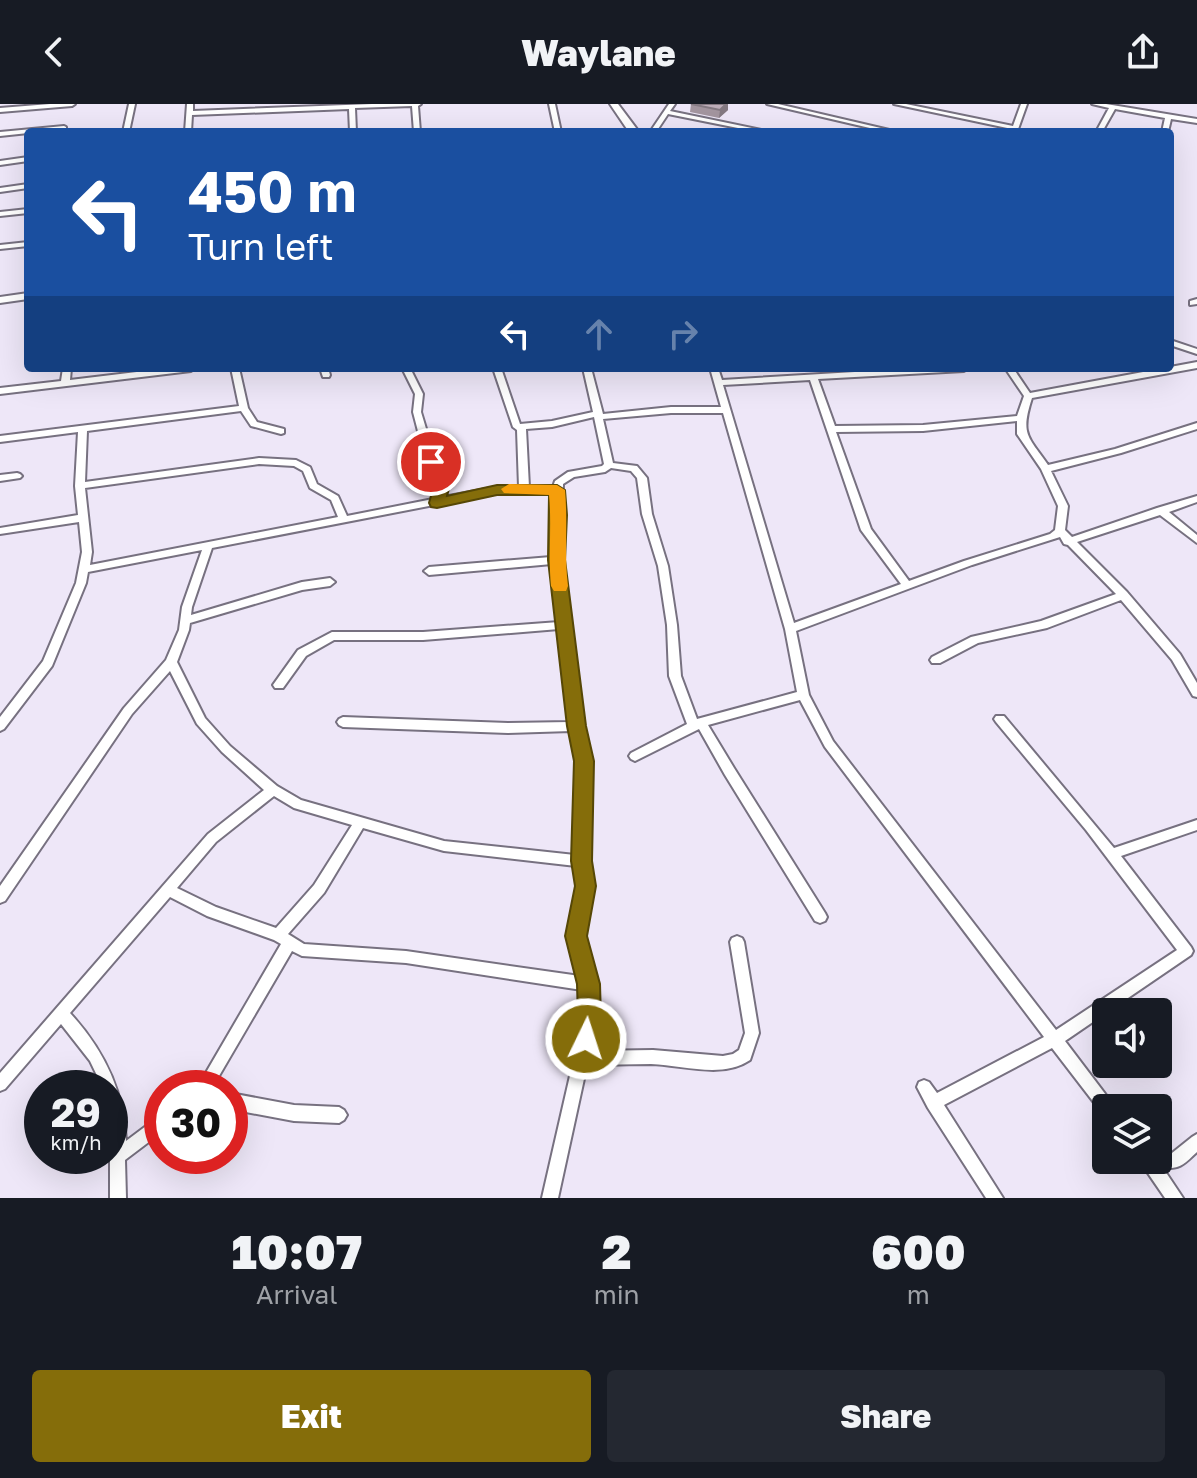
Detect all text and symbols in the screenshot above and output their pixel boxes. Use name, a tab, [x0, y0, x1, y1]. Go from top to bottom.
icon: back	[32, 30, 76, 74]
icon: share	[1121, 30, 1165, 74]
text: Waylane	[521, 31, 676, 74]
text: 450 m	[188, 157, 357, 224]
icon: left	[56, 160, 160, 264]
text: Turn left	[188, 225, 334, 268]
icon: left	[493, 312, 537, 356]
icon: ahead	[577, 312, 621, 356]
icon: right	[661, 312, 705, 356]
pin	[397, 428, 465, 496]
icon: arrive	[409, 440, 453, 484]
position arrow	[544, 997, 628, 1081]
map controls	[1092, 998, 1172, 1174]
button: sound	[1092, 998, 1172, 1078]
speed limit sign: 30	[144, 1070, 248, 1174]
text: 29	[51, 1088, 101, 1136]
button: layers	[1092, 1094, 1172, 1174]
text: km/h	[51, 1130, 101, 1154]
text: 10:07	[231, 1222, 362, 1280]
text: 2	[602, 1222, 631, 1280]
text: 600	[871, 1222, 966, 1280]
text: Arrival	[256, 1279, 338, 1310]
text: min	[594, 1279, 640, 1310]
text: m	[907, 1279, 930, 1310]
button: Exit	[32, 1370, 591, 1462]
button: Share	[607, 1370, 1165, 1462]

